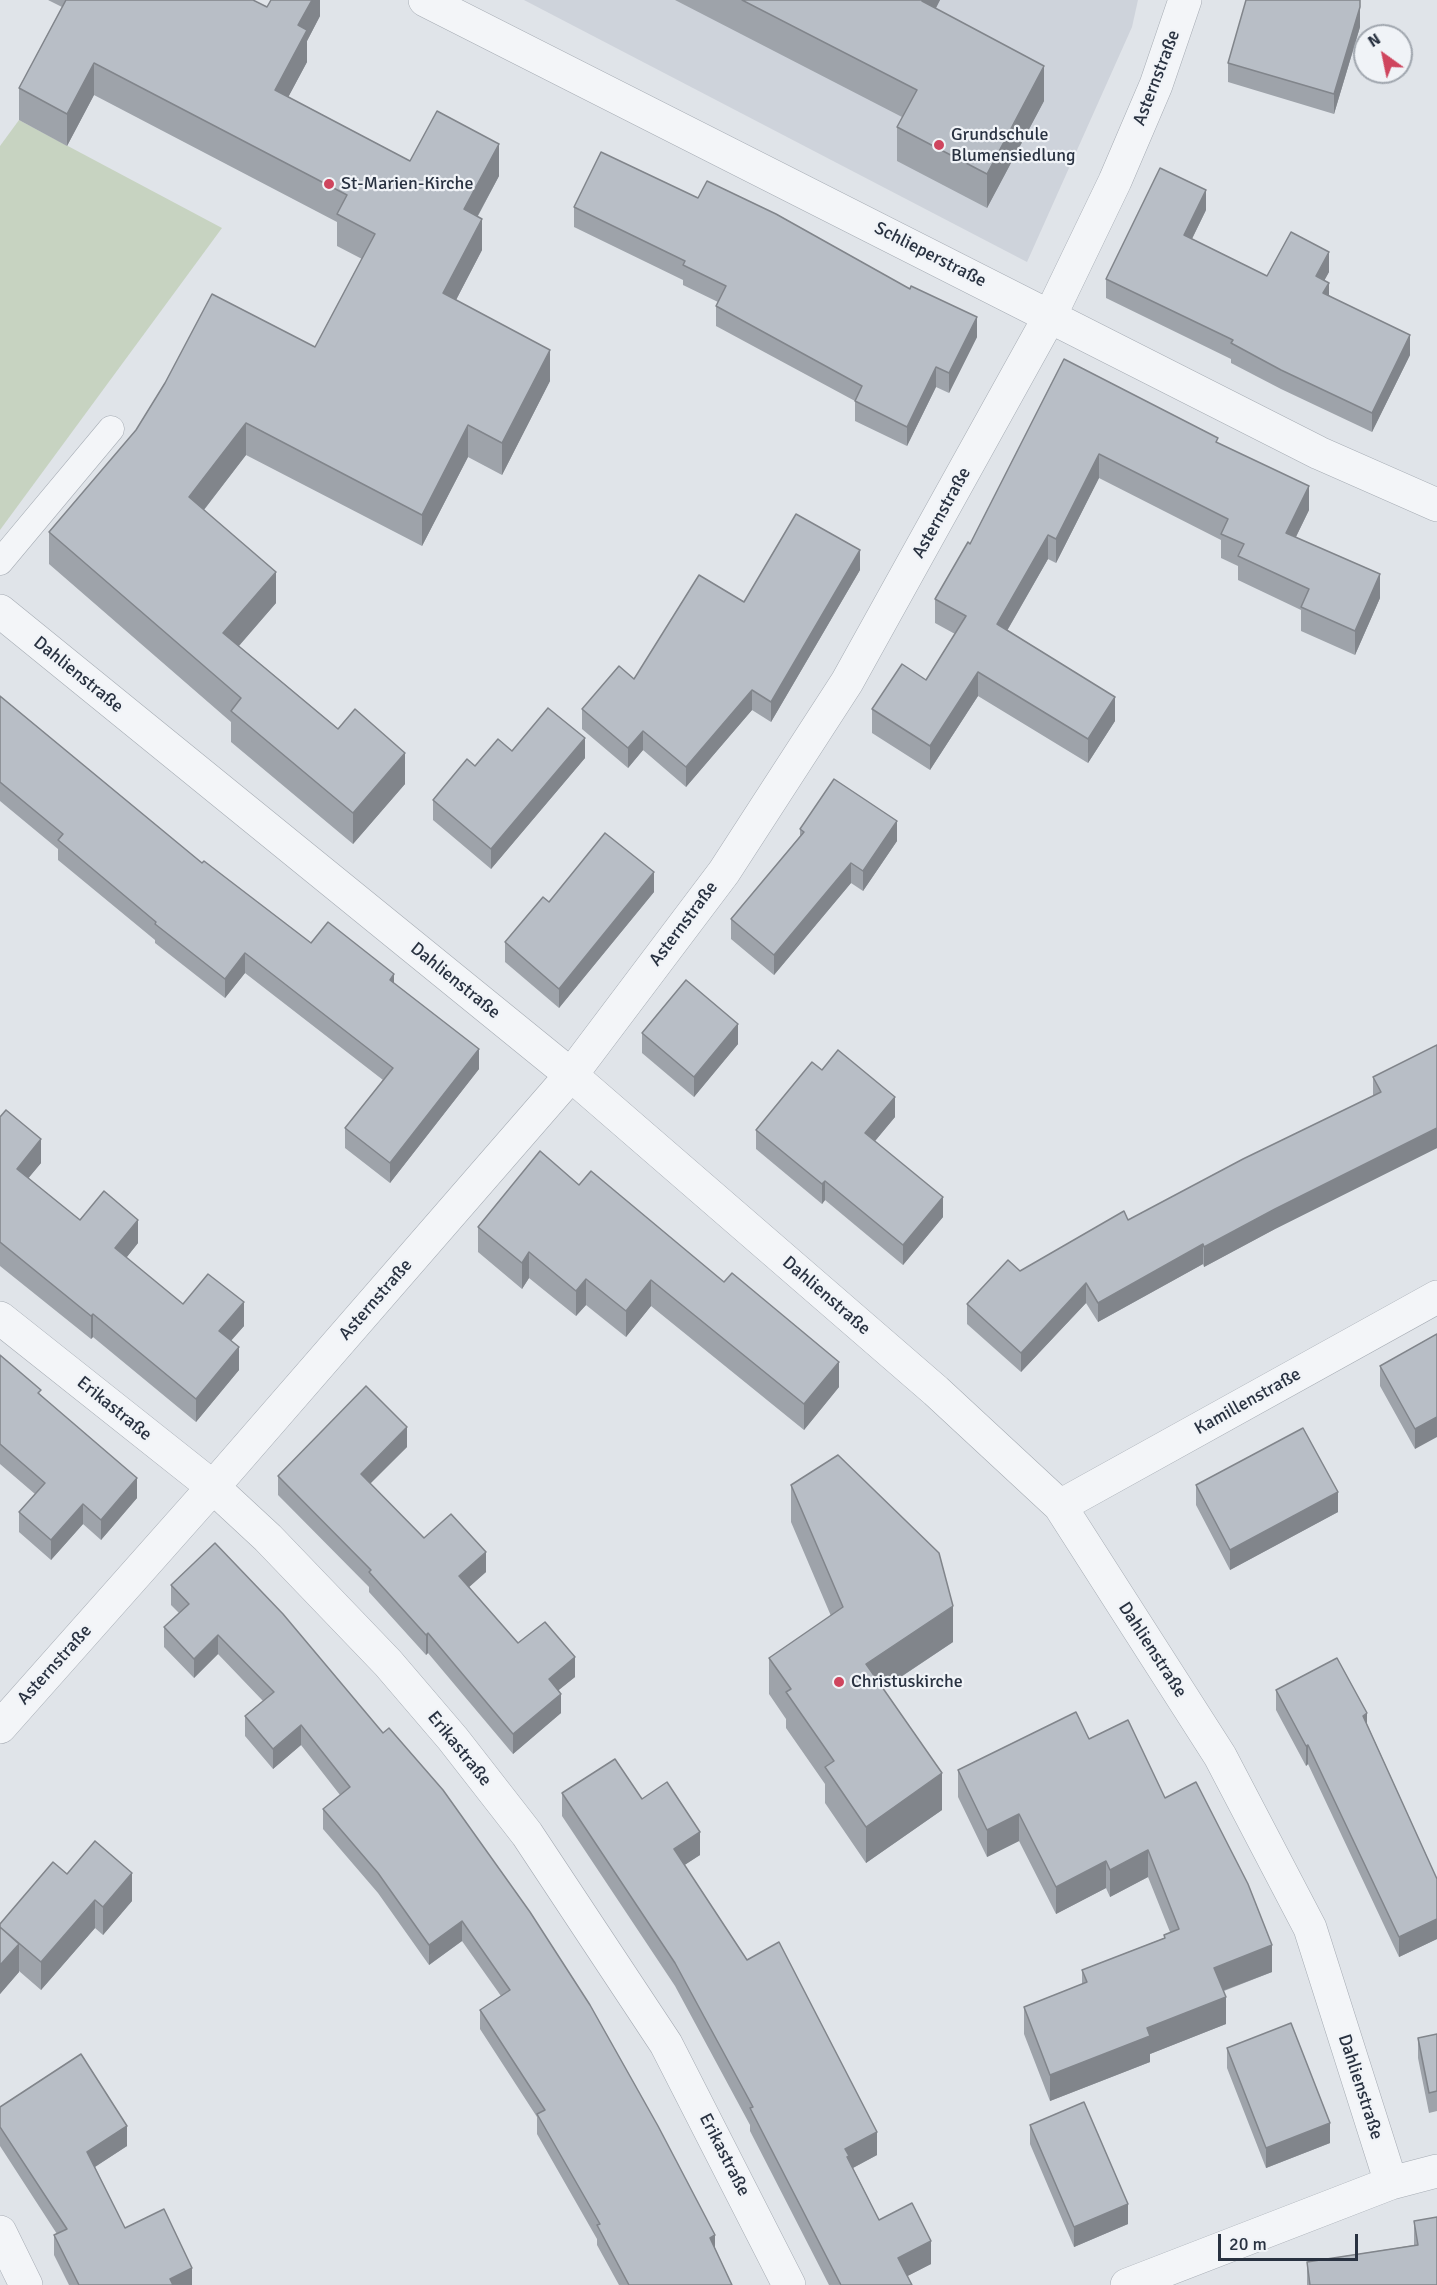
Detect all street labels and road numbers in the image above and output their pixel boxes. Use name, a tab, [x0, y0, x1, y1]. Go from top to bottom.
street label: Asternstraße	[1129, 27, 1185, 129]
street label: Schlieperstraße	[870, 218, 990, 292]
street label: Asternstraße	[908, 464, 976, 562]
street label: Dahlienstraße	[29, 632, 127, 718]
street label: Asternstraße	[645, 877, 723, 971]
street label: Dahlienstraße	[406, 938, 504, 1024]
street label: Dahlienstraße	[778, 1252, 874, 1340]
street label: Asternstraße	[335, 1255, 417, 1345]
street label: Kamillenstraße	[1191, 1364, 1305, 1440]
street label: Erikastraße	[72, 1372, 156, 1446]
street label: Dahlienstraße	[1113, 1598, 1191, 1702]
street label: Asternstraße	[13, 1620, 97, 1710]
street label: Erikastraße	[422, 1707, 496, 1791]
street label: Dahlienstraße	[1333, 2032, 1387, 2142]
street label: Erikastraße	[694, 2110, 754, 2200]

